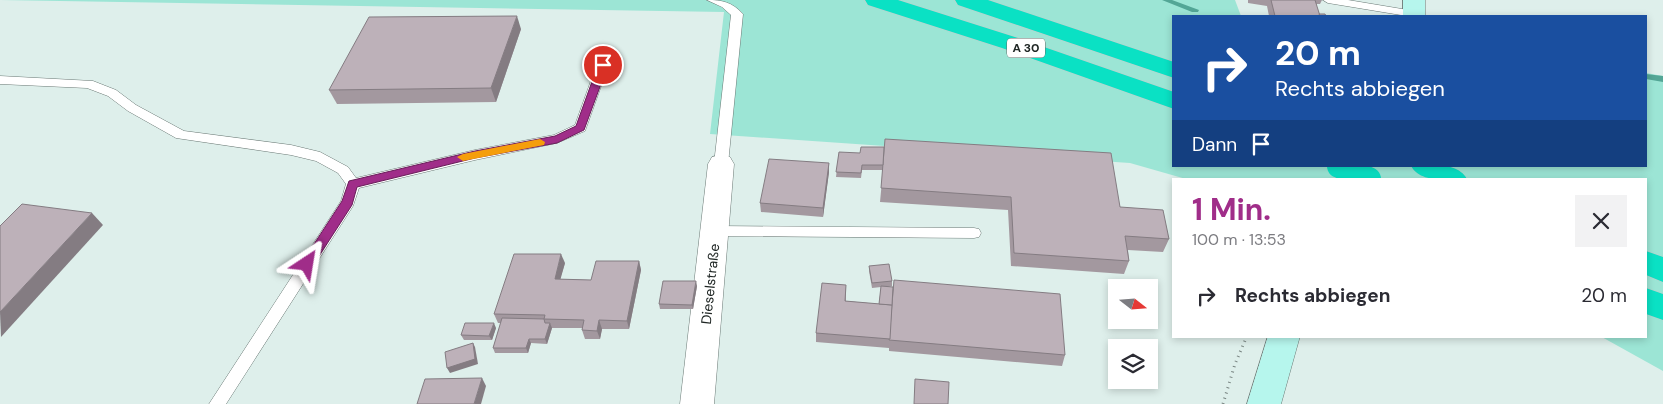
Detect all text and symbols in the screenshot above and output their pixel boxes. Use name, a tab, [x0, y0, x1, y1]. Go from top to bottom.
text: 20 m	[1275, 30, 1361, 76]
icon: right	[1192, 35, 1257, 100]
road number: A 30	[1007, 38, 1045, 58]
pin	[582, 44, 624, 86]
icon: arrive	[589, 51, 617, 79]
text: Rechts abbiegen	[1275, 74, 1445, 103]
icon: arrive	[1247, 130, 1275, 158]
text: Dann	[1192, 132, 1237, 157]
text: 1 Min.	[1192, 190, 1271, 229]
button: close	[1575, 195, 1627, 247]
text: 100 m · 13:53	[1192, 229, 1286, 250]
position arrow	[280, 237, 332, 289]
street label: Dieselstraße	[697, 243, 723, 325]
north arrow	[1108, 279, 1158, 329]
map controls	[1108, 279, 1158, 389]
icon: right	[1192, 282, 1220, 310]
text: Rechts abbiegen	[1235, 283, 1390, 308]
text: 20 m	[1581, 283, 1627, 308]
button: layers	[1108, 339, 1158, 389]

